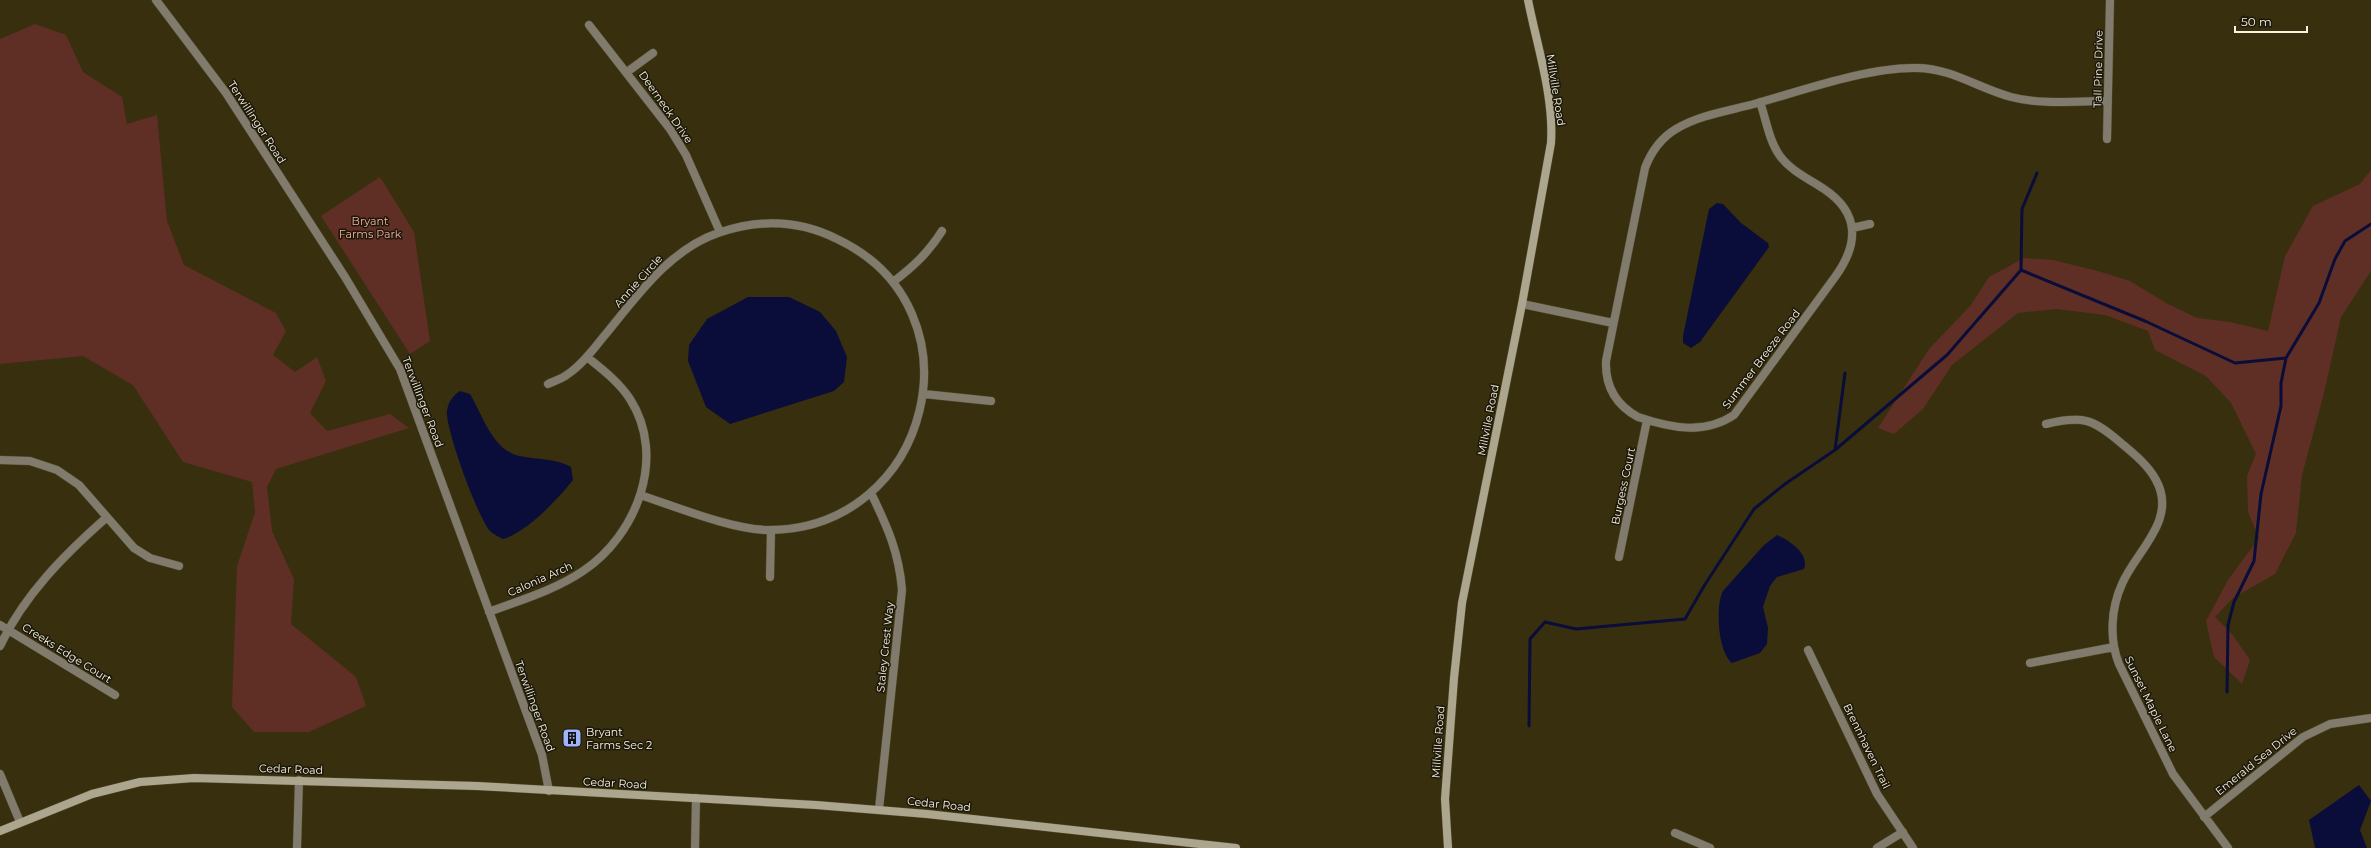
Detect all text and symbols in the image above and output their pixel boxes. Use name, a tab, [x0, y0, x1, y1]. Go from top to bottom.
scale bar	[2235, 8, 2307, 34]
text: 50 m	[2241, 14, 2272, 29]
street label: Tall Pine Drive	[2090, 30, 2106, 108]
street label: Millville Road	[1543, 53, 1569, 127]
street label: Deerneck Drive	[636, 68, 696, 146]
street label: Terwillinger Road	[225, 78, 289, 166]
park label: Bryant Farms Park	[339, 214, 402, 241]
street label: Annie Circle	[611, 252, 666, 310]
street label: Summer Breeze Road	[1719, 306, 1803, 412]
street label: Terwillinger Road	[399, 355, 447, 449]
street label: Millville Road	[1474, 383, 1502, 457]
street label: Burgess Court	[1608, 446, 1638, 526]
street label: Calonia Arch	[505, 558, 575, 600]
street label: Staley Crest Way	[873, 601, 897, 693]
street label: Creeks Edge Court	[20, 620, 115, 686]
street label: Sunset Maple Lane	[2122, 654, 2180, 755]
street label: Terwillinger Road	[512, 658, 558, 754]
street label: Brennhaven Trail	[1840, 701, 1894, 791]
street label: Millville Road	[1428, 705, 1448, 779]
street label: Emerald Sea Drive	[2212, 724, 2300, 798]
place label: Bryant Farms Sec 2	[586, 725, 652, 752]
building icon: Bryant Farms Sec 2	[561, 727, 583, 749]
street label: Cedar Road	[259, 761, 323, 777]
street label: Cedar Road	[583, 774, 647, 792]
street label: Cedar Road	[906, 794, 972, 814]

